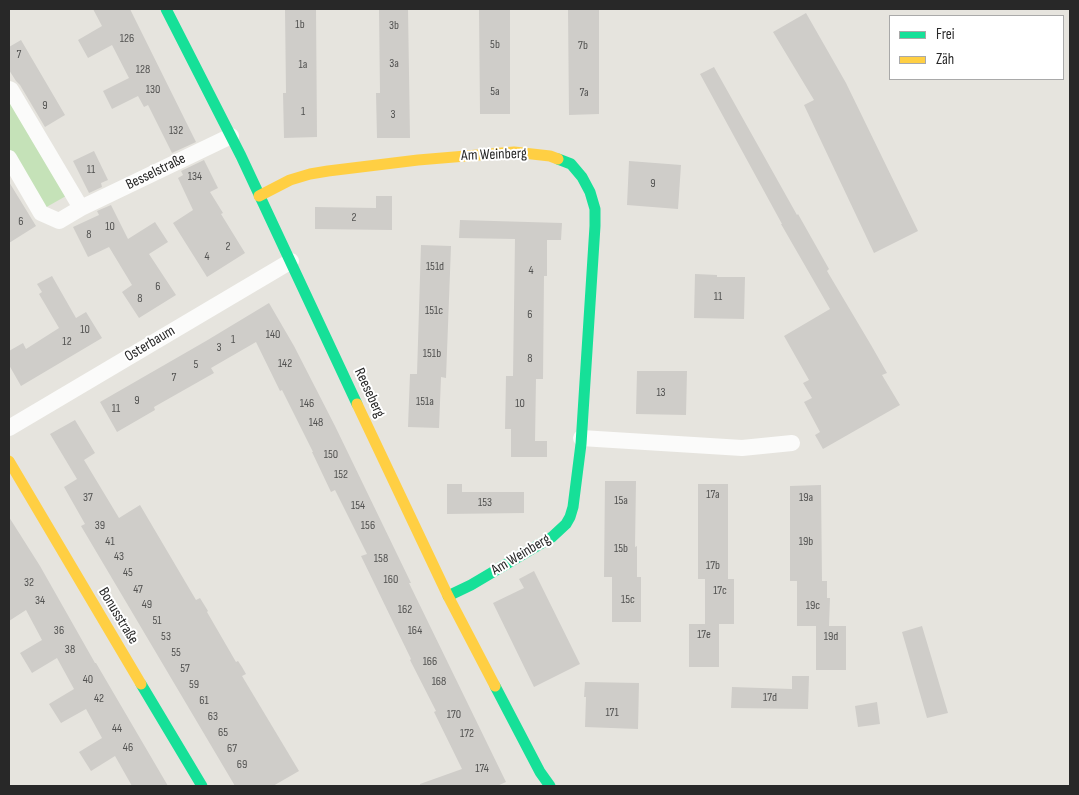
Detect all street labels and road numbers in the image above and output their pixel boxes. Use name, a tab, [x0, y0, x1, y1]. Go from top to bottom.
street label: Am Weinberg	[461, 145, 527, 165]
street label: Besselstraße	[123, 150, 189, 194]
street label: Osterbaum	[122, 322, 178, 366]
street label: Reeseberg	[350, 365, 388, 421]
street label: Am Weinberg	[488, 530, 554, 580]
street label: Bonusstraße	[94, 584, 142, 648]

